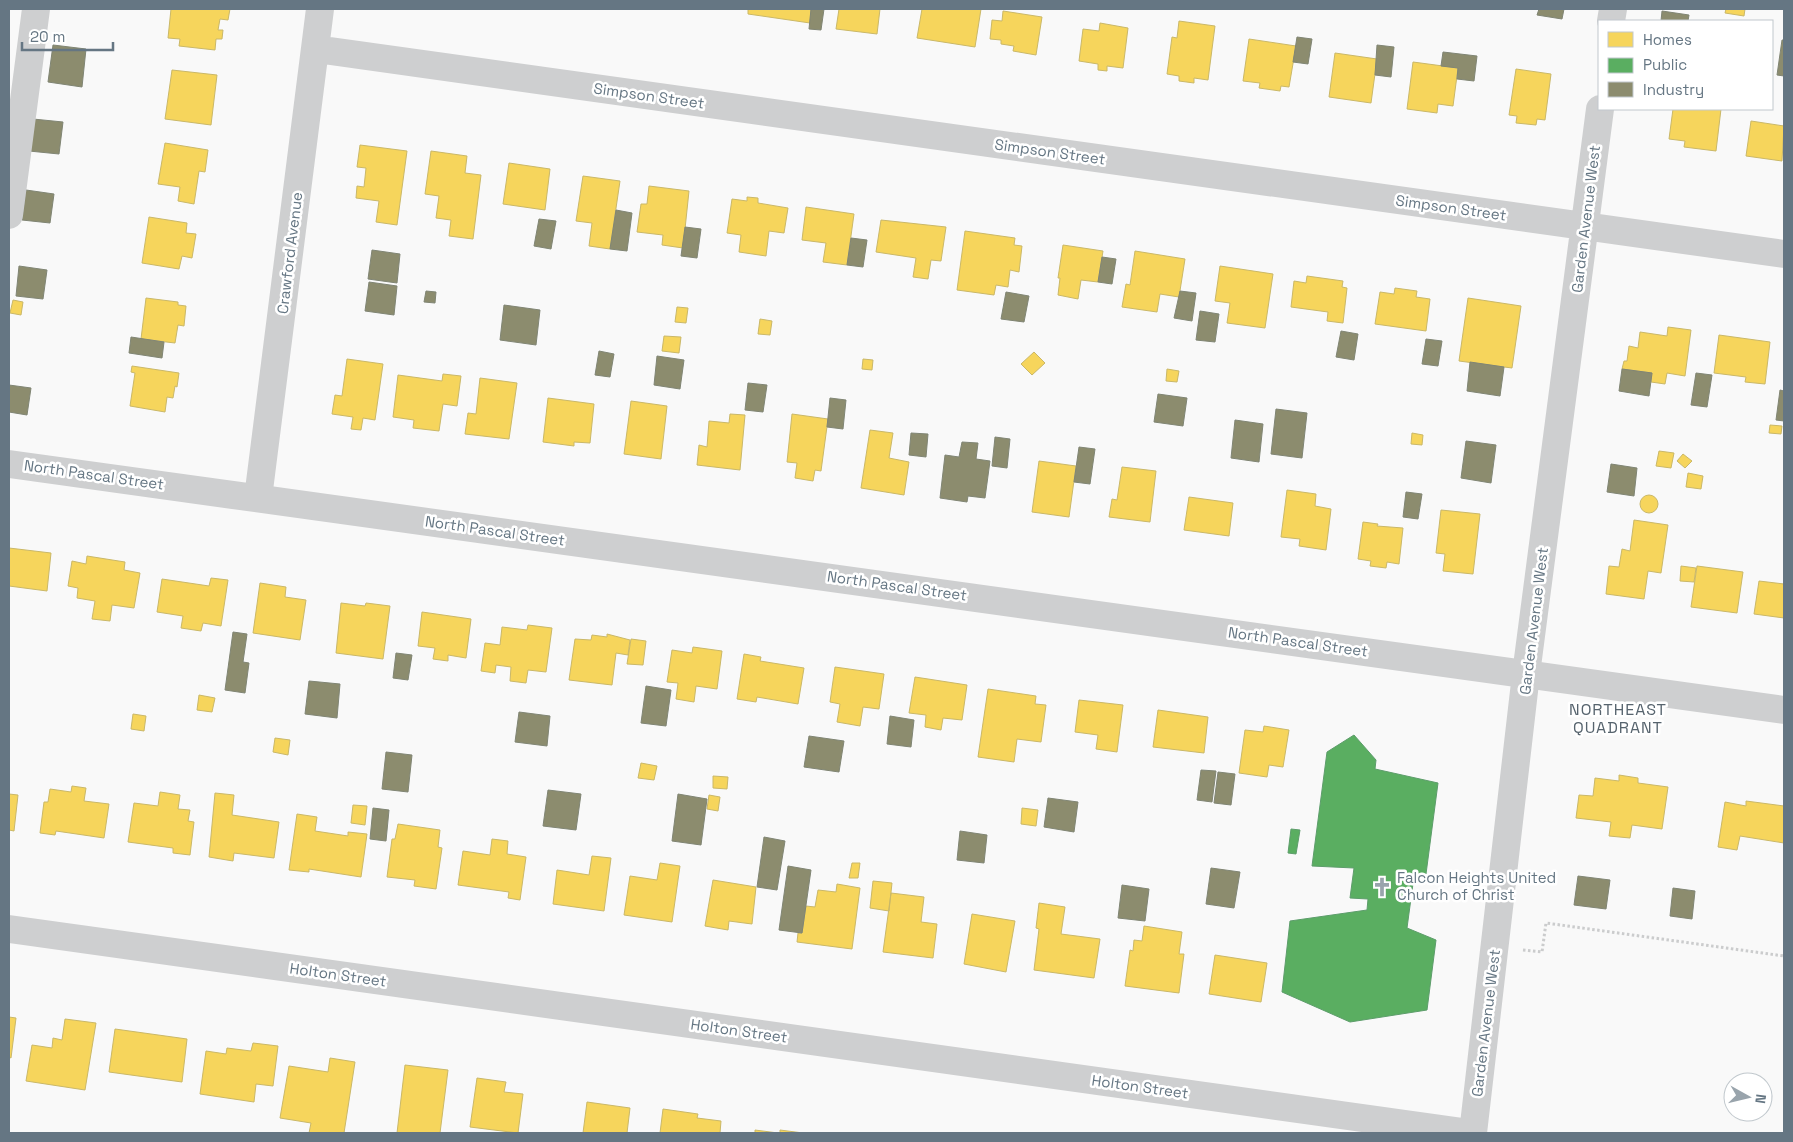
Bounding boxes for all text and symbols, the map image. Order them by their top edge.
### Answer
scale bar [22,20,114,52]
legend [1598,20,1773,110]
text: 20 m [30,27,65,46]
text: Homes [1643,30,1692,49]
text: Public [1643,55,1687,74]
street label: Simpson Street [593,78,706,113]
text: Industry [1643,80,1704,99]
street label: Simpson Street [994,134,1107,169]
street label: Garden Avenue West [1567,144,1604,294]
street label: Simpson Street [1395,190,1508,225]
street label: Crawford Avenue [273,191,306,315]
street label: North Pascal Street [23,455,165,494]
street label: North Pascal Street [424,511,566,550]
street label: Garden Avenue West [1515,546,1552,696]
street label: North Pascal Street [826,566,968,605]
street label: North Pascal Street [1227,622,1369,661]
district label: NORTHEAST QUADRANT [1569,699,1667,738]
place label: Falcon Heights United Church of Christ [1397,868,1556,904]
church icon: Falcon Heights United Church of Christ [1371,876,1393,898]
street label: Garden Avenue West [1467,948,1504,1098]
street label: Holton Street [288,958,388,991]
street label: Holton Street [689,1014,789,1047]
street label: Holton Street [1090,1070,1190,1103]
north arrow [1723,1072,1773,1122]
text: N [1751,1093,1770,1105]

